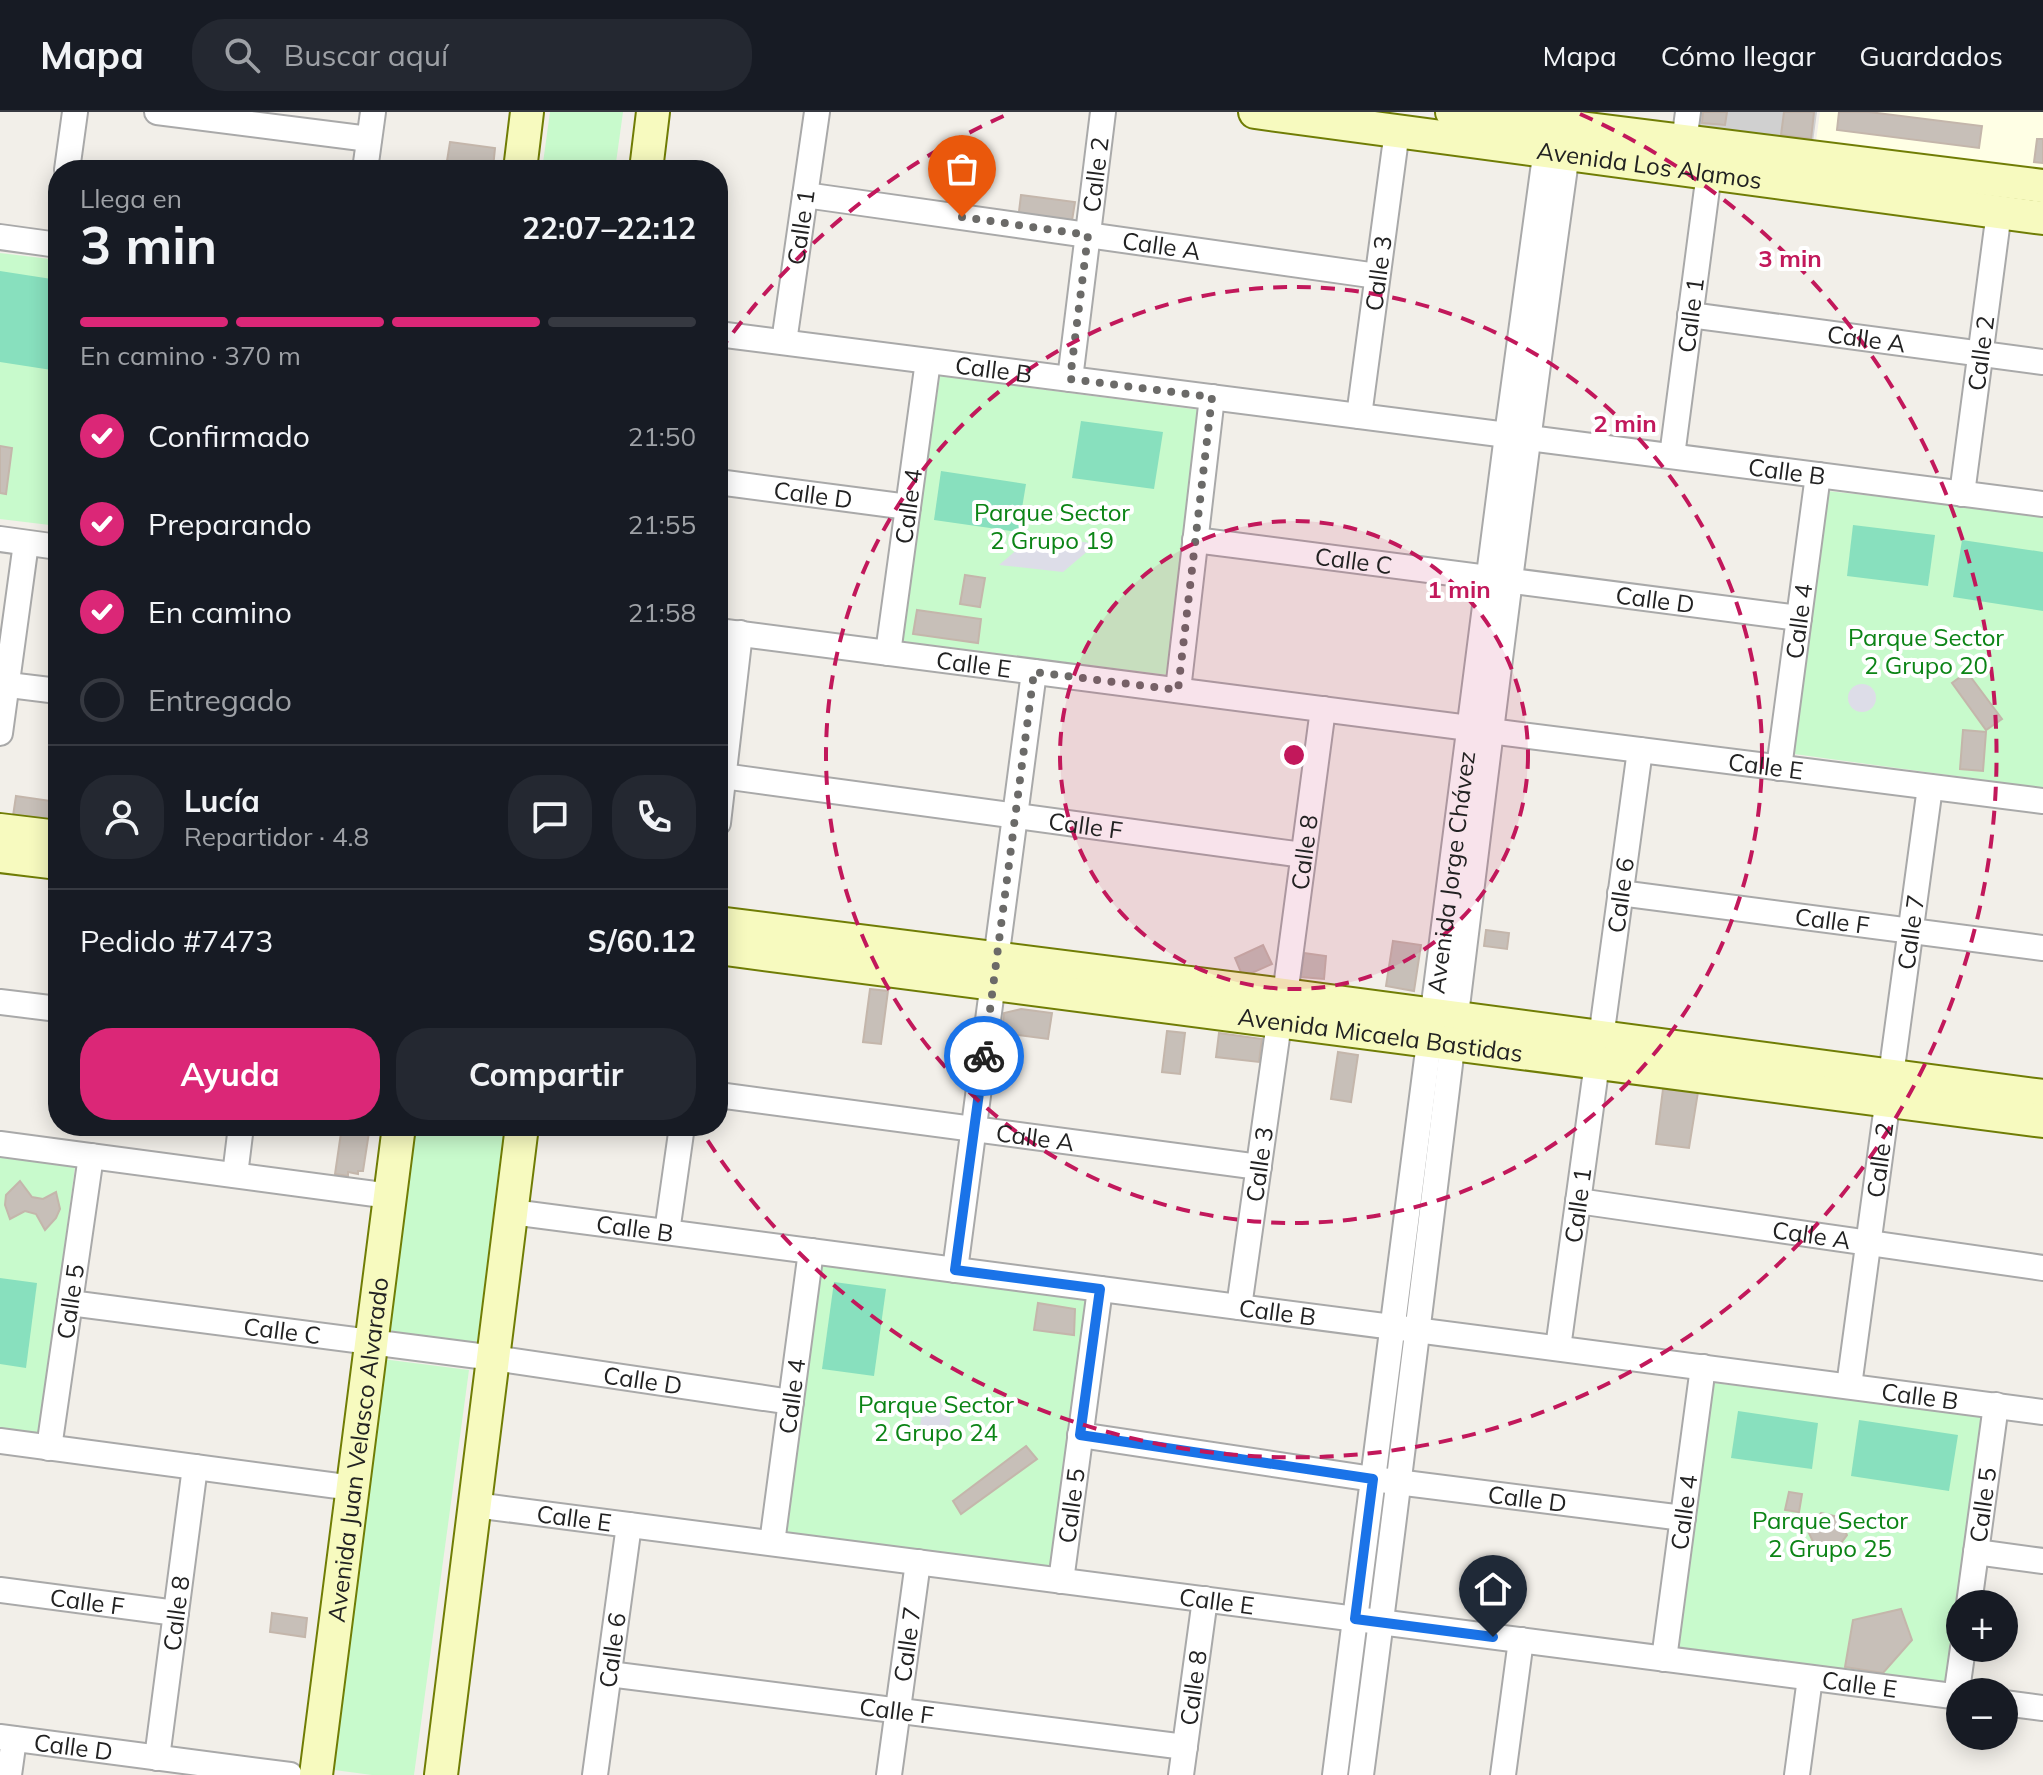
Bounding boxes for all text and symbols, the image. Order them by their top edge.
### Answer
search box [192,19,752,91]
text: Mapa [40,31,144,79]
icon: search [220,33,264,77]
text: Buscar aquí [284,36,448,74]
text: Mapa [1542,38,1617,73]
text: Cómo llegar [1661,38,1815,73]
text: Guardados [1859,38,2003,73]
pin [928,135,996,217]
street label: Calle 2 [1076,135,1115,214]
street label: Avenida Los Alamos [1535,135,1764,195]
icon: bag [940,147,984,191]
text: Llega en [80,182,182,215]
street label: Calle 1 [780,188,821,267]
text: 22:07–22:12 [522,209,696,247]
text: 3 min [80,212,217,277]
street label: Calle A [1120,225,1203,266]
street label: Calle 3 [1358,234,1398,313]
text: 3 min [1758,243,1822,273]
street label: Calle 1 [1671,276,1710,355]
street label: Calle 2 [1961,314,2000,393]
street label: Calle A [1825,318,1908,359]
text: En camino · 370 m [80,339,301,372]
street label: Calle B [953,349,1034,389]
text: 2 min [1593,408,1657,438]
icon: check [80,414,124,458]
text: Confirmado [148,417,310,455]
text: 21:50 [628,420,696,453]
street label: Calle B [1747,451,1827,491]
street label: Calle 4 [888,467,928,546]
street label: Calle D [772,474,854,515]
park label: Parque Sector 2 Grupo 19 [974,497,1130,555]
icon: check [80,502,124,546]
text: Preparando [148,505,312,543]
text: 21:55 [628,508,696,541]
street label: Calle C [1313,541,1394,580]
text: 1 min [1427,574,1491,604]
street label: Calle D [1614,579,1696,619]
street label: Calle 4 [1779,582,1818,661]
icon: check [80,590,124,634]
text: En camino [148,593,292,631]
text: 21:58 [628,596,696,629]
park label: Parque Sector 2 Grupo 20 [1848,622,2004,680]
street label: Calle E [935,644,1013,684]
text: Entregado [148,681,292,719]
centre of rings [1280,741,1308,769]
street label: Calle E [1727,746,1805,786]
street label: Avenida Jorge Chávez [1420,749,1481,996]
button: person [80,775,164,859]
button: chat [508,775,592,859]
button: phone [612,775,696,859]
text: Lucía [184,782,260,820]
street label: Calle F [1047,805,1125,845]
street label: Calle 8 [1284,813,1324,892]
text: Repartidor · 4.8 [184,820,369,853]
street label: Calle 6 [1600,856,1640,935]
street label: Calle 7 [1890,893,1930,972]
street label: Calle F [1793,901,1871,940]
text: Pedido #7473 [80,922,273,960]
text: S/60.12 [588,922,696,960]
street label: Avenida Micaela Bastidas [1236,1001,1525,1068]
courier [944,1016,1024,1096]
button: Ayuda [80,1028,380,1120]
button: Compartir [396,1028,696,1120]
icon: bike [962,1034,1006,1078]
street label: Calle A [994,1117,1077,1157]
street label: Calle 2 [1860,1121,1899,1200]
street label: Calle 3 [1239,1125,1279,1204]
street label: Calle 1 [1558,1166,1598,1245]
street label: Calle B [595,1208,675,1248]
street label: Calle A [1770,1214,1853,1255]
street label: Calle 5 [50,1262,90,1341]
street label: Avenida Juan Velasco Alvarado [321,1275,395,1624]
street label: Calle B [1237,1292,1318,1332]
street label: Calle C [242,1311,323,1350]
street label: Calle 4 [772,1357,811,1436]
street label: Calle D [601,1359,684,1401]
street label: Calle B [1880,1376,1960,1416]
park label: Parque Sector 2 Grupo 24 [858,1389,1014,1447]
street label: Calle 5 [1962,1465,2002,1544]
street label: Calle 5 [1051,1466,1091,1545]
street label: Calle 4 [1664,1473,1703,1552]
street label: Calle D [1486,1479,1569,1518]
street label: Calle E [535,1498,613,1538]
park label: Parque Sector 2 Grupo 25 [1752,1505,1908,1563]
pin [1459,1555,1527,1637]
icon: home [1471,1567,1515,1611]
street label: Calle 8 [156,1574,196,1653]
street label: Calle E [1178,1581,1256,1621]
street label: Calle F [48,1582,126,1621]
map controls [1946,1590,2018,1750]
button: + [1946,1590,2018,1662]
street label: Calle 7 [887,1605,927,1684]
street label: Calle 6 [592,1611,632,1690]
street label: Calle 8 [1173,1648,1213,1727]
street label: Calle E [1820,1664,1899,1704]
button: − [1946,1678,2018,1750]
street label: Calle F [858,1691,936,1730]
street label: Calle D [32,1727,115,1767]

